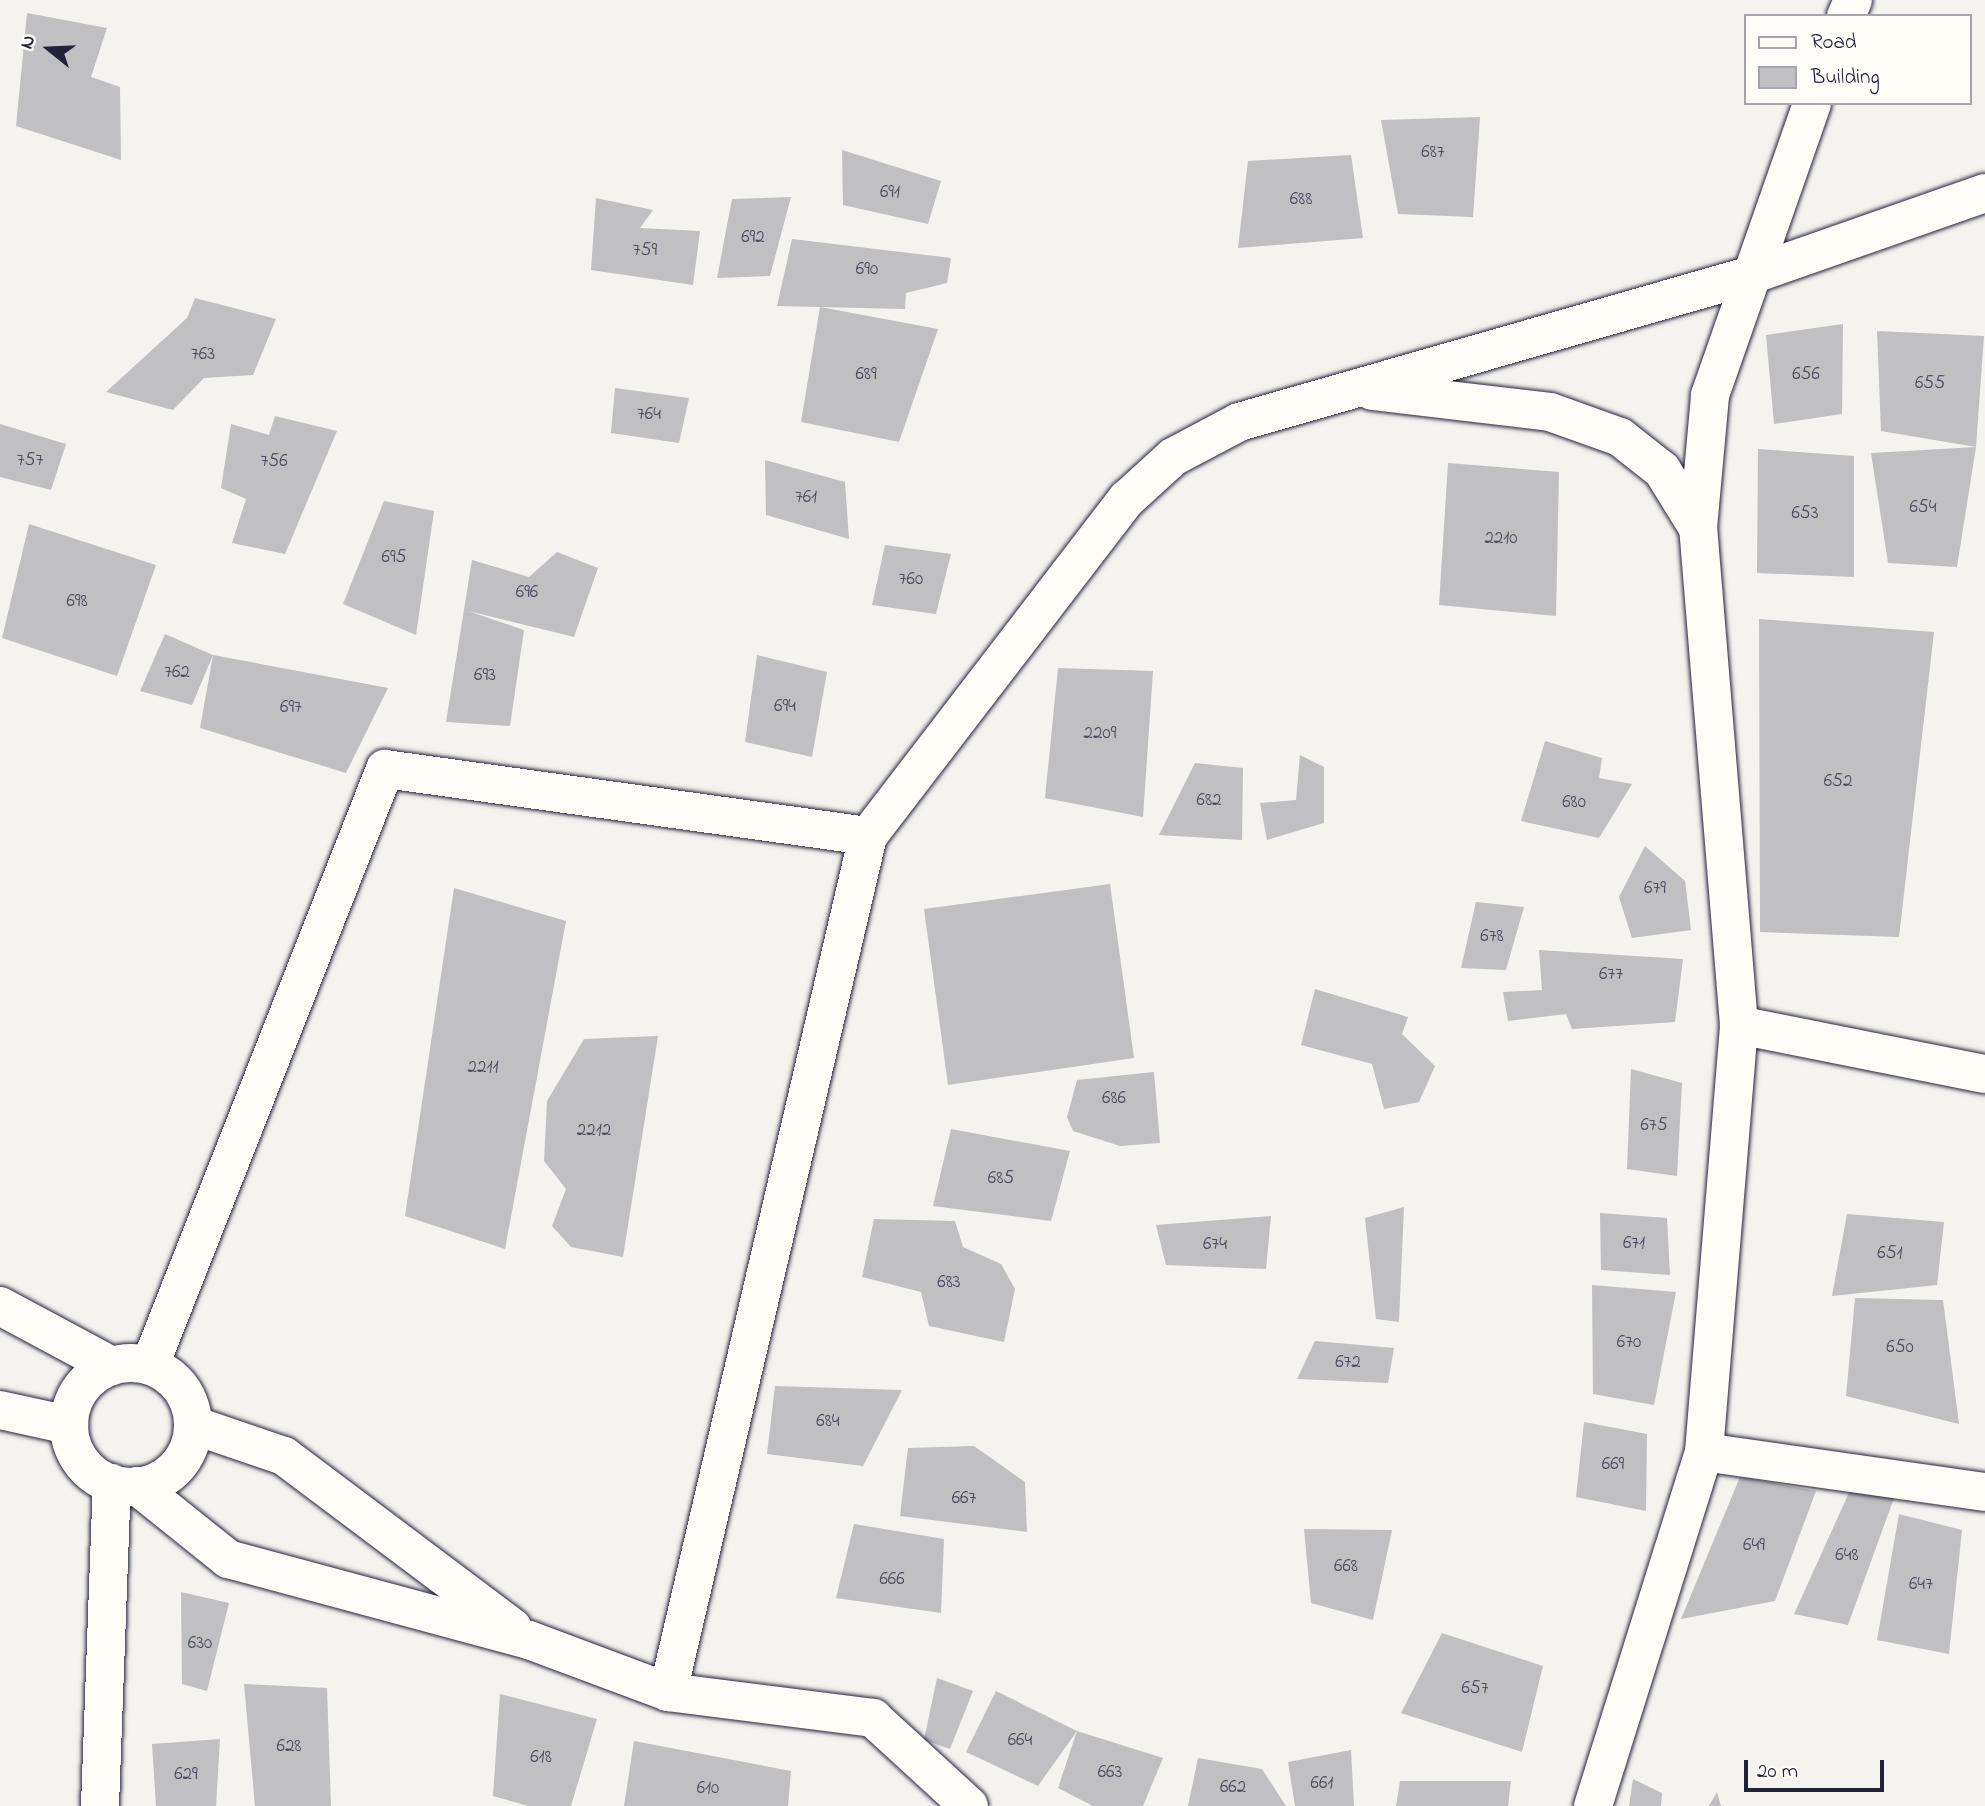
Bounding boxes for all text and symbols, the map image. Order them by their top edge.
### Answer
north arrow [14,14,84,84]
legend [1744,14,1971,105]
text: Road [1811,28,1857,58]
text: N [14,32,43,53]
text: Building [1811,63,1880,93]
house number: 687 [1421,142,1445,164]
house number: 691 [880,182,900,204]
house number: 688 [1290,189,1312,211]
house number: 692 [741,227,765,249]
house number: 759 [633,240,657,262]
house number: 690 [856,259,878,281]
house number: 763 [191,344,215,366]
house number: 689 [855,364,877,386]
house number: 656 [1792,364,1820,386]
house number: 655 [1915,373,1945,395]
house number: 764 [637,404,661,426]
house number: 757 [17,450,43,472]
house number: 756 [260,451,288,473]
house number: 761 [795,487,817,509]
house number: 654 [1909,497,1937,519]
house number: 653 [1791,503,1819,525]
house number: 2210 [1484,528,1518,550]
house number: 695 [382,547,406,569]
house number: 760 [899,569,923,591]
house number: 696 [516,582,538,604]
house number: 698 [66,591,88,613]
house number: 762 [164,662,190,684]
house number: 693 [474,665,496,687]
house number: 694 [774,696,796,718]
house number: 697 [280,697,302,719]
house number: 2209 [1084,723,1116,745]
house number: 652 [1824,771,1852,793]
house number: 682 [1197,790,1221,812]
house number: 680 [1562,792,1586,814]
house number: 679 [1644,878,1666,900]
house number: 678 [1480,926,1504,948]
house number: 677 [1599,964,1623,986]
house number: 2211 [468,1057,498,1079]
house number: 686 [1102,1088,1126,1110]
house number: 675 [1640,1115,1668,1137]
house number: 2212 [577,1120,611,1142]
house number: 685 [988,1168,1014,1190]
house number: 671 [1623,1233,1645,1255]
house number: 674 [1203,1234,1227,1256]
house number: 651 [1877,1243,1903,1265]
house number: 683 [937,1272,961,1294]
house number: 670 [1617,1332,1641,1354]
house number: 650 [1886,1337,1914,1359]
house number: 672 [1335,1352,1361,1374]
house number: 684 [816,1411,840,1433]
house number: 669 [1602,1454,1624,1476]
house number: 667 [952,1488,976,1510]
house number: 649 [1743,1535,1765,1557]
house number: 648 [1835,1545,1859,1567]
house number: 668 [1334,1556,1358,1578]
house number: 666 [879,1569,905,1591]
house number: 647 [1909,1574,1933,1596]
house number: 630 [188,1633,212,1655]
house number: 657 [1461,1678,1489,1700]
house number: 664 [1008,1730,1032,1752]
house number: 628 [277,1736,301,1758]
scale bar [1747,1746,1887,1790]
house number: 618 [530,1747,552,1769]
text: 20 m [1757,1757,1798,1787]
house number: 663 [1098,1762,1122,1784]
house number: 629 [174,1764,198,1786]
house number: 661 [1311,1773,1333,1795]
house number: 662 [1220,1777,1246,1799]
house number: 610 [697,1778,719,1800]

